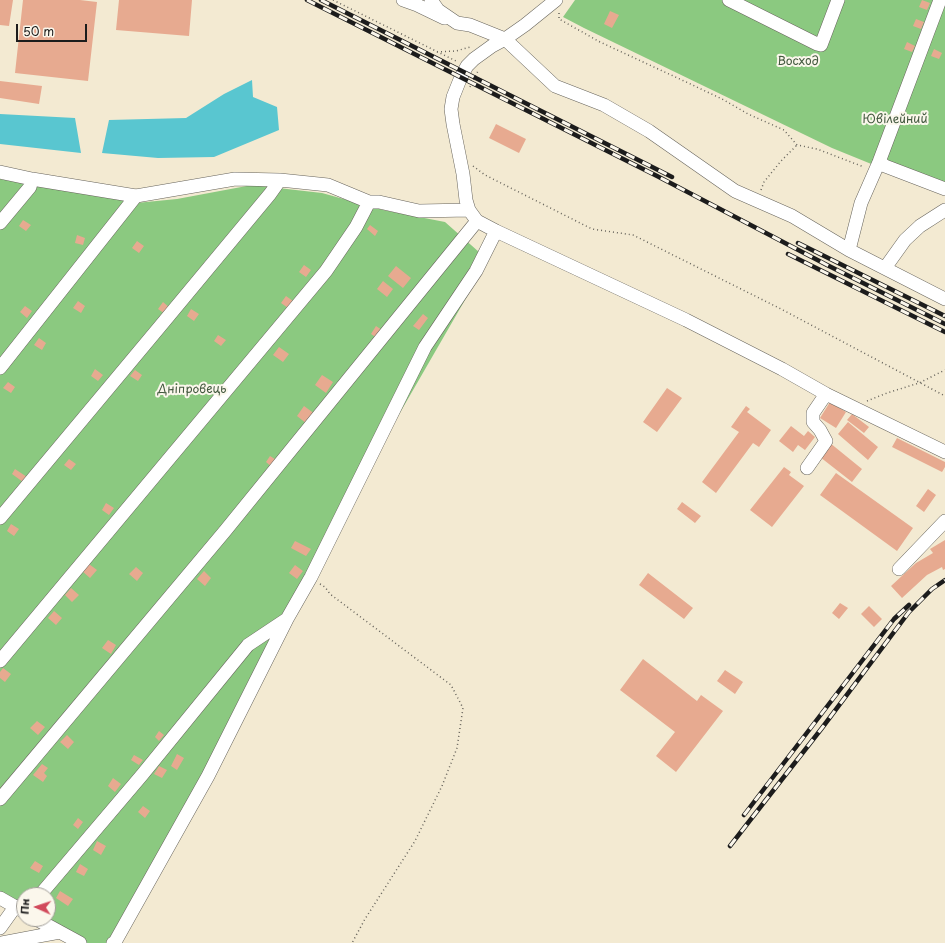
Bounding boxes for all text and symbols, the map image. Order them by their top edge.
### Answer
scale bar [18,16,89,42]
text: 50 m [23,22,54,40]
park label: Восход [777,55,819,69]
park label: Ювілейний [863,113,927,127]
park label: Дніпровець [158,383,226,397]
north arrow [16,887,56,927]
text: Пн [16,898,33,915]

